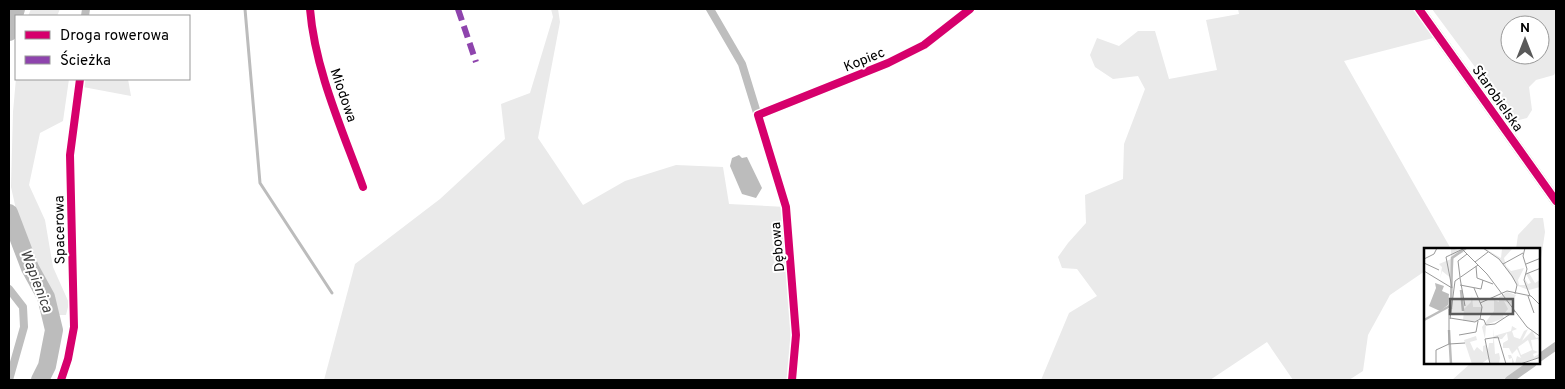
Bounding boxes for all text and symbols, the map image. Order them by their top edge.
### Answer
legend [15,15,190,80]
north arrow [1500,15,1550,65]
text: N [1520,20,1530,37]
text: Droga rowerowa [60,27,169,46]
street label: Kopiec [841,44,888,76]
text: Ścieżka [60,50,111,71]
street label: Starobielska [1468,62,1526,135]
street label: Miodowa [325,66,360,125]
street label: Spacerowa [51,195,70,265]
street label: Dębowa [768,221,789,272]
water label: Wapienica [15,247,56,316]
inset map [1424,248,1540,364]

